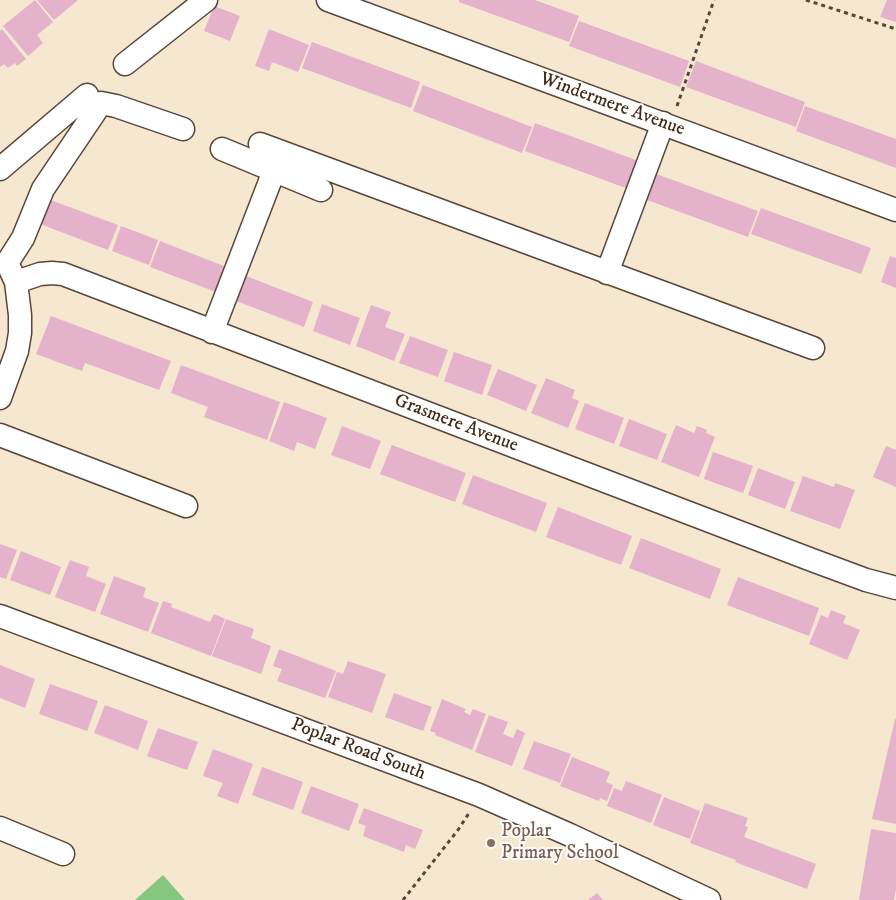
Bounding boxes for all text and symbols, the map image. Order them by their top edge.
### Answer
street label: Windermere Avenue [536,68,688,142]
street label: Grasmere Avenue [391,390,521,458]
street label: Poplar Road South [288,714,428,786]
place label: Poplar Primary School [501,821,619,865]
marker: Poplar Primary School [485,837,497,849]

